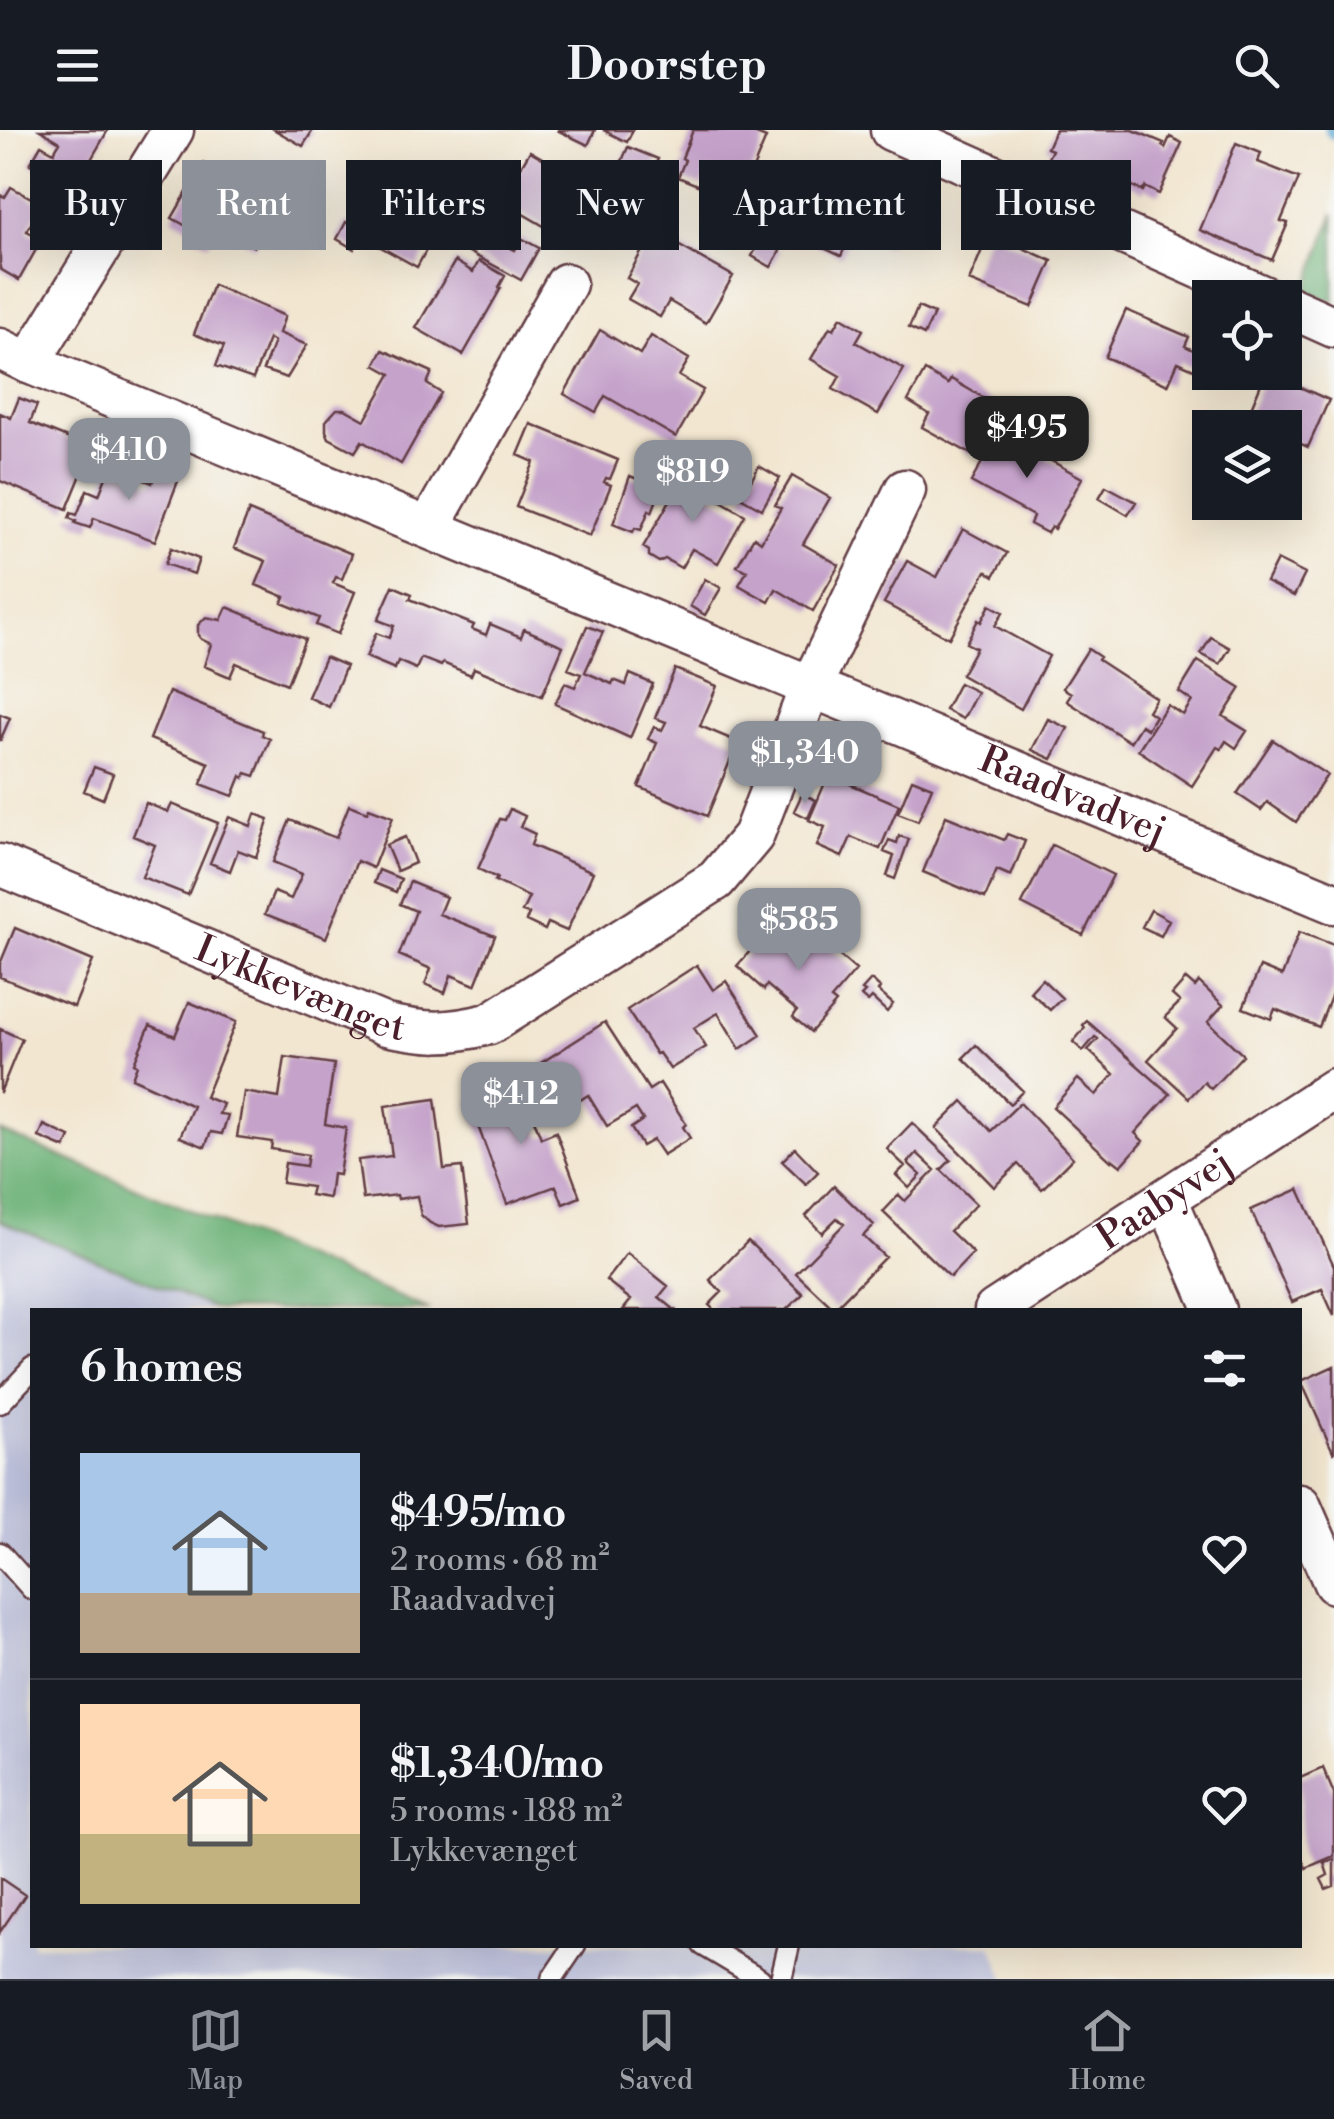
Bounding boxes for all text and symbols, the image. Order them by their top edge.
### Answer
text: Doorstep [567,37,767,94]
icon: menu [50,38,105,93]
icon: search [1229,38,1284,93]
chip: Buy [30,160,162,250]
chip: Rent [182,160,326,250]
chip: Filters [346,160,521,250]
chip: New [541,160,679,250]
chip: Apartment [699,160,941,250]
chip: House [961,160,1131,250]
map controls [1192,280,1302,520]
button: locate [1192,280,1302,390]
pin: $495 [968,396,1086,481]
text: $495 [987,408,1067,448]
button: layers [1192,410,1302,520]
pin: $410 [70,418,188,503]
text: $410 [90,430,168,470]
pin: $819 [634,440,752,525]
text: $819 [656,452,730,492]
pin: $1,340 [724,721,886,806]
text: $1,340 [750,733,860,773]
street label: Raadvadvej [972,736,1173,855]
pin: $585 [740,888,858,973]
text: $585 [759,900,839,940]
street label: Lykkevænget [188,925,409,1052]
pin: $412 [462,1062,580,1147]
text: $412 [483,1074,559,1114]
street label: Paabyvej [1088,1138,1241,1261]
icon: filters [1197,1341,1252,1396]
text: 6 homes [80,1342,243,1395]
text: $495/mo [390,1487,567,1540]
icon: home [160,1493,280,1613]
icon: heart [1197,1526,1252,1581]
text: 2 rooms · 68 m² [390,1540,610,1580]
text: Raadvadvej [390,1580,557,1620]
text: $1,340/mo [390,1738,604,1791]
icon: home [160,1744,280,1864]
icon: heart [1197,1777,1252,1832]
text: 5 rooms · 188 m² [390,1791,622,1831]
text: Lykkevænget [390,1831,578,1871]
tab: Map [188,2003,243,2098]
tab: Saved [619,2003,693,2098]
tab: Home [1069,2003,1146,2098]

